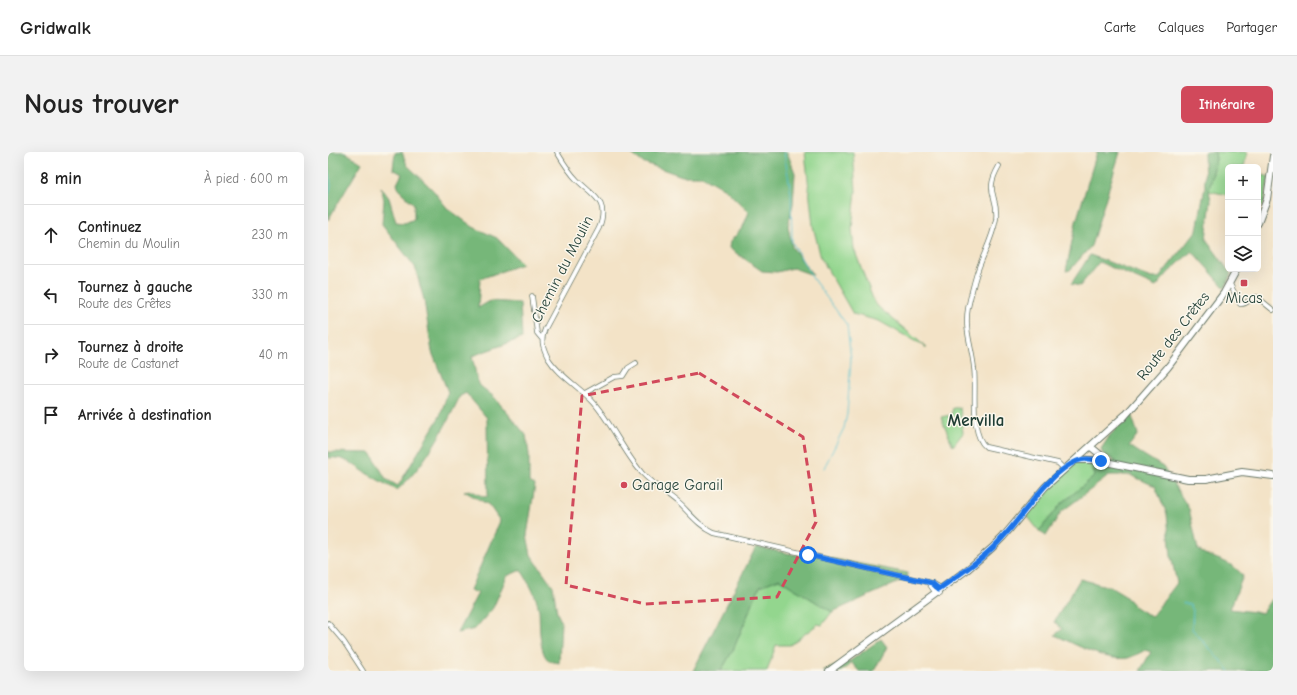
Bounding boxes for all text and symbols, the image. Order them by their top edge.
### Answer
text: Gridwalk [20,17,91,39]
text: Carte [1104,19,1136,36]
text: Calques [1158,19,1204,36]
text: Partager [1226,19,1277,36]
button: Itinéraire [1181,86,1273,123]
text: Nous trouver [24,88,179,120]
map controls [1225,164,1261,272]
button: + [1225,164,1261,200]
text: 8 min [40,169,82,188]
text: À pied · 600 m [204,171,288,186]
button: − [1225,200,1261,236]
street label: Chemin du Moulin [527,212,597,326]
text: Continuez [78,218,141,236]
icon: ahead [40,224,62,246]
text: 230 m [252,227,288,242]
text: Chemin du Moulin [78,236,180,251]
button: layers [1225,236,1261,272]
text: Tournez à gauche [78,278,192,296]
marker: Micas [1239,278,1249,288]
icon: left [40,284,62,306]
text: 330 m [252,287,288,302]
street label: Route des Crêtes [1133,288,1213,384]
place label: Micas [1225,289,1263,307]
text: Route des Crêtes [78,296,171,311]
text: Tournez à droite [78,338,183,356]
icon: right [40,344,62,366]
text: 40 m [259,347,288,362]
text: Route de Castanet [78,356,179,371]
icon: arrive [40,404,62,426]
text: Arrivée à destination [78,406,212,424]
district label: Mervilla [948,411,1004,430]
route end [1092,452,1110,470]
place label: Garage Garail [632,476,723,494]
marker: Garage Garail [619,480,629,490]
route start [799,546,817,564]

